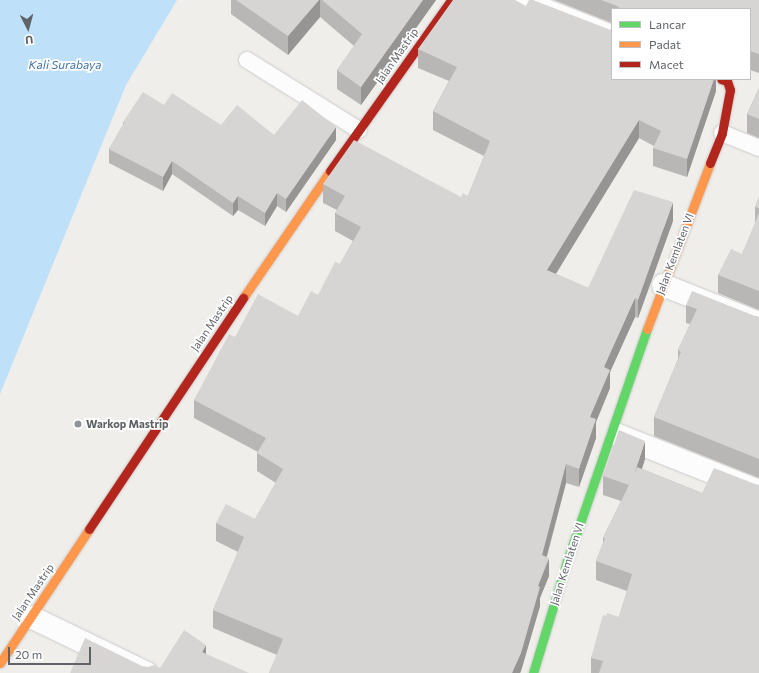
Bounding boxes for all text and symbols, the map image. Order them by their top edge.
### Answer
north arrow [8,8,48,48]
legend [611,8,751,80]
text: Lancar [649,17,686,31]
street label: Jalan Mastrip [373,25,421,87]
text: U [25,34,34,47]
text: Padat [649,37,681,51]
text: Macet [649,57,684,71]
water label: Kali Surabaya [29,58,101,72]
street label: Jalan Kemlaten VI [653,211,697,297]
street label: Jalan Mastrip [188,292,236,354]
place label: Warkop Mastrip [86,417,169,431]
marker: Warkop Mastrip [73,419,83,429]
street label: Jalan Kemlaten VI [547,521,587,607]
street label: Jalan Mastrip [9,561,57,623]
scale bar [10,639,93,665]
text: 20 m [15,647,42,661]

